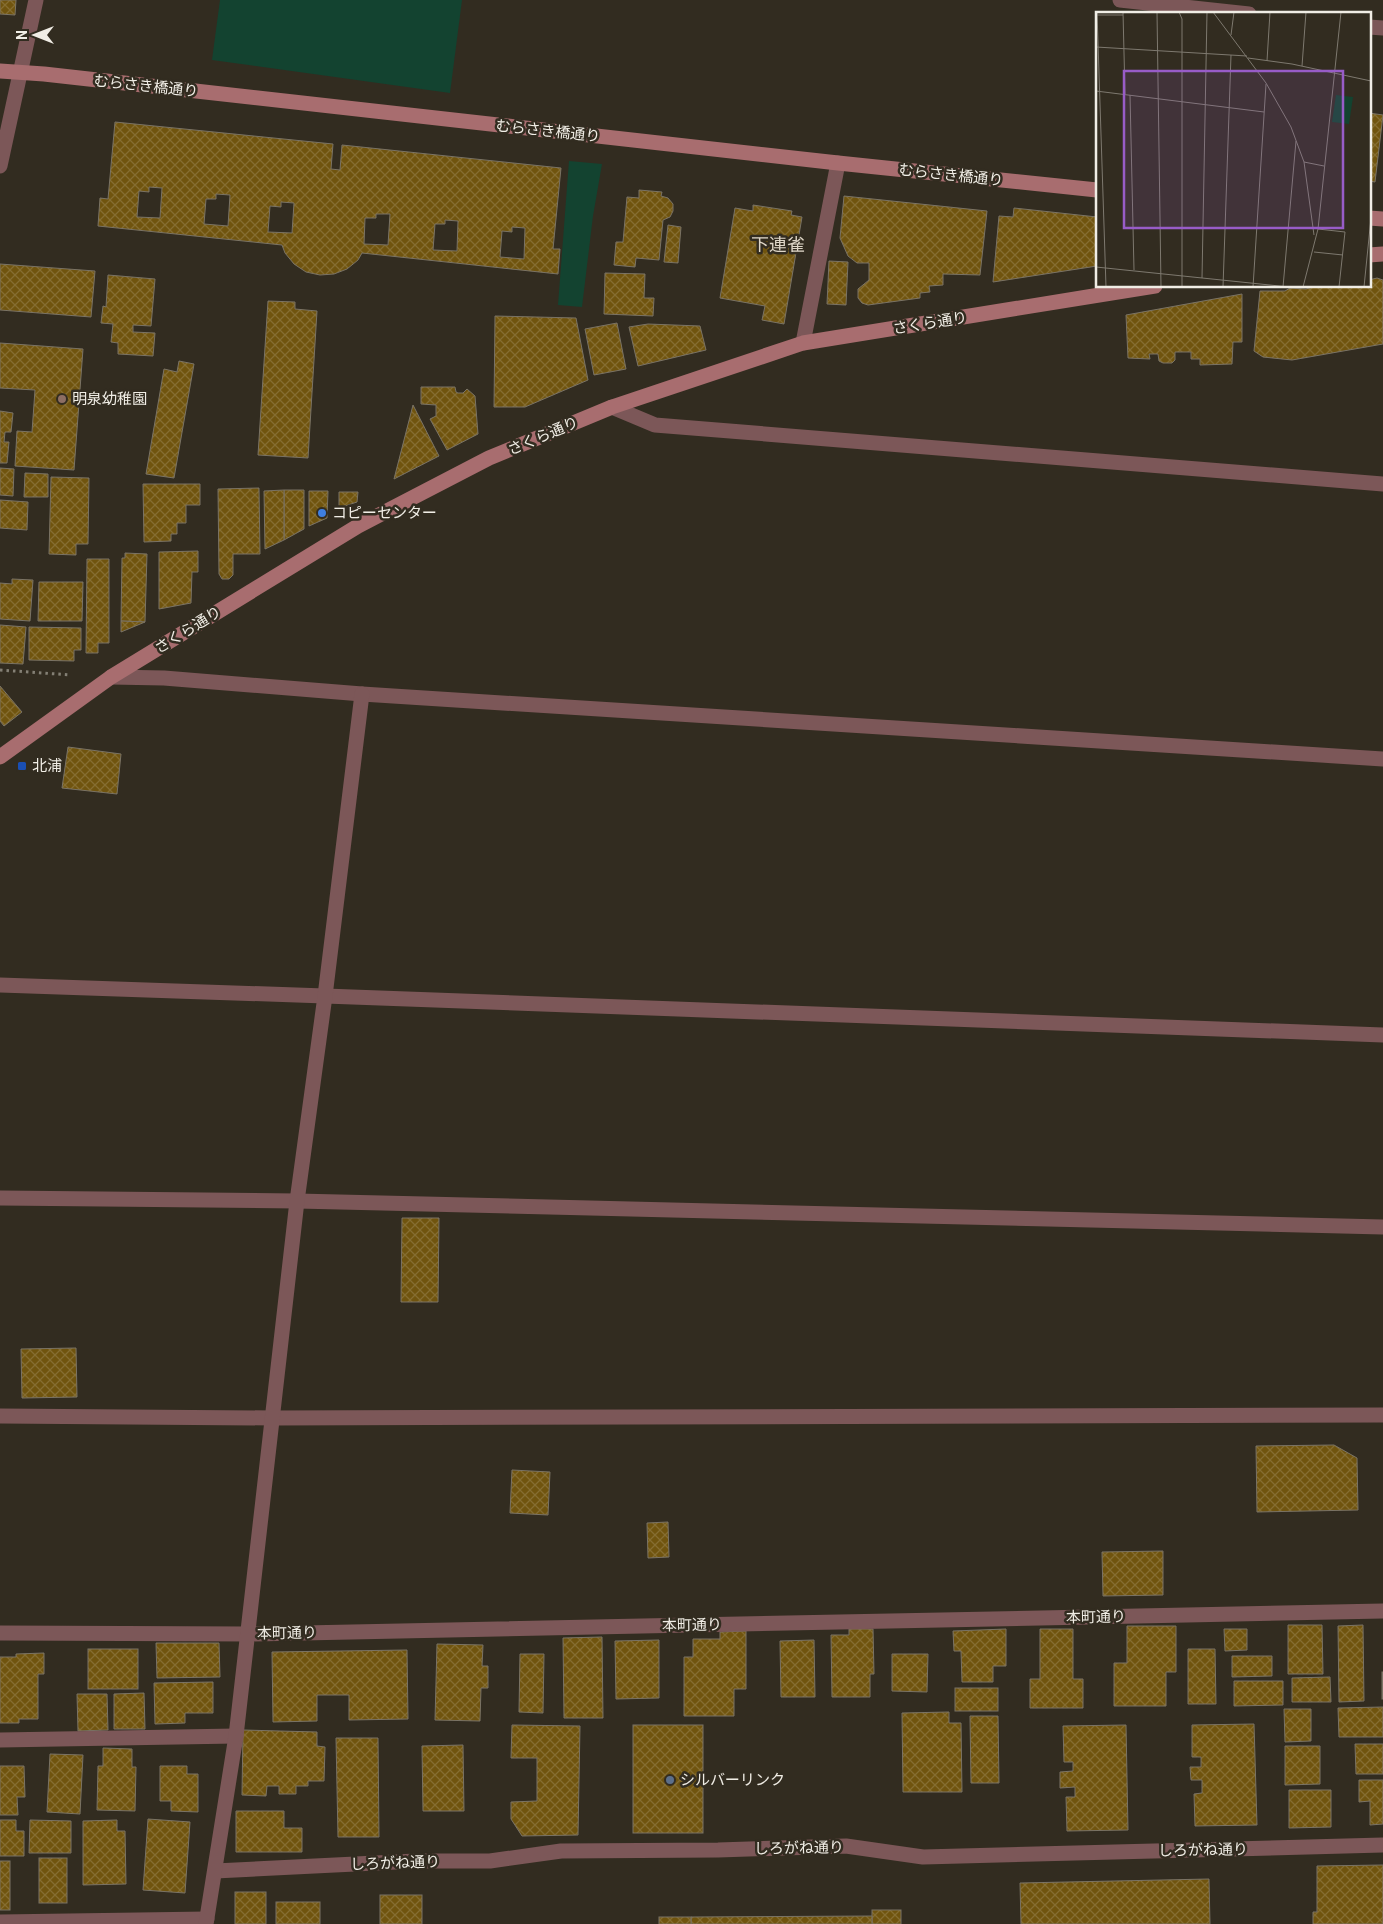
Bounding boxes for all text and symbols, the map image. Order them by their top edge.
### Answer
north arrow [10,10,60,60]
inset map [1096,12,1370,288]
text: N [14,30,30,40]
street label: むらさき橋通り [93,72,199,100]
street label: むらさき橋通り [495,117,601,145]
street label: むらさき橋通り [898,161,1004,189]
district label: 下連雀 [751,234,805,255]
street label: さくら通り [892,308,968,338]
place label: 明泉幼稚園 [72,390,147,408]
marker: 明泉幼稚園 [56,393,68,405]
street label: さくら通り [505,413,581,459]
place label: コピーセンター [332,504,437,522]
marker: コピーセンター [316,507,328,519]
street label: さくら通り [151,602,225,658]
place label: 北浦 [32,757,62,775]
marker: 北浦 [16,760,28,772]
street label: 本町通り [1066,1607,1126,1627]
street label: 本町通り [662,1615,722,1635]
street label: 本町通り [257,1623,317,1643]
place label: シルバーリンク [680,1771,785,1789]
marker: シルバーリンク [664,1774,676,1786]
street label: しろがね通り [754,1838,844,1858]
street label: しろがね通り [1158,1840,1248,1860]
street label: しろがね通り [350,1852,440,1874]

